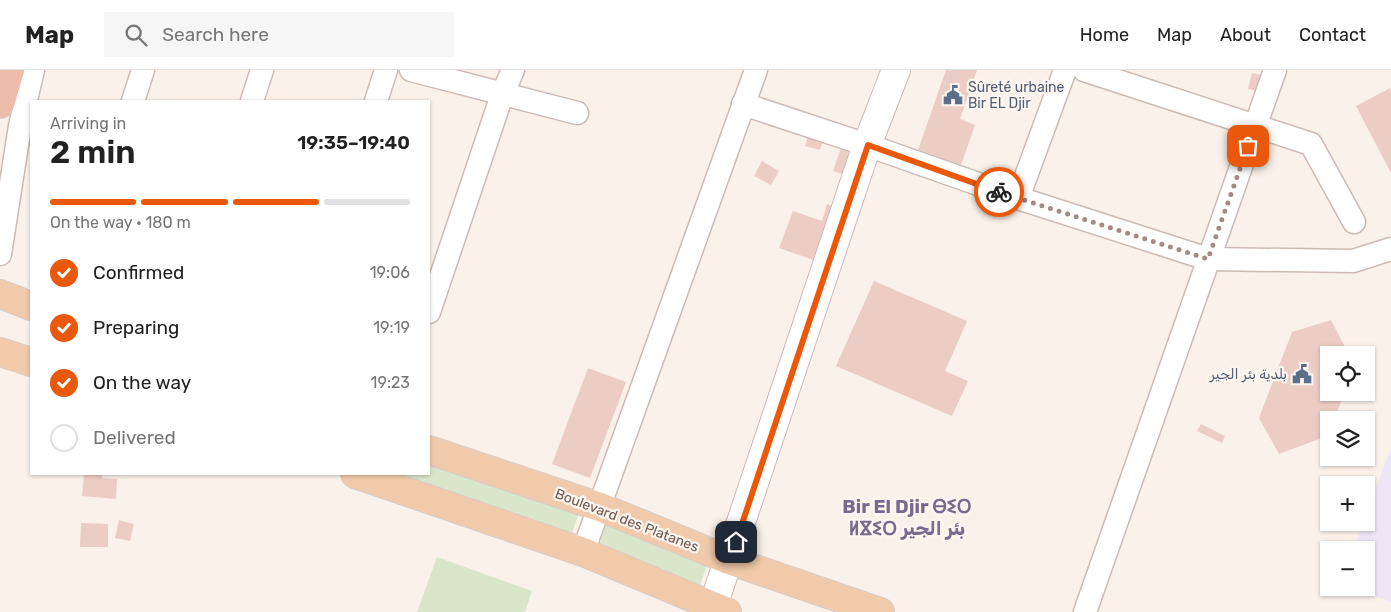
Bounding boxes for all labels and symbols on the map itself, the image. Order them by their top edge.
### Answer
place label: Sûreté urbaine Bir EL Djir [968,79,1065,112]
public building icon: Sûreté urbaine Bir EL Djir [942,84,964,106]
pin [1227,125,1269,167]
courier [974,167,1024,217]
public building icon: بلدية بئر الجير [1291,363,1313,385]
place label: بلدية بئر الجير [1209,366,1287,383]
street label: Boulevard des Platanes [553,485,701,556]
district label: Bir El Djir ⴱⵉⵔ ⵍⴵⵉⵔ بئر الجير [842,495,972,540]
pin [715,521,757,563]

